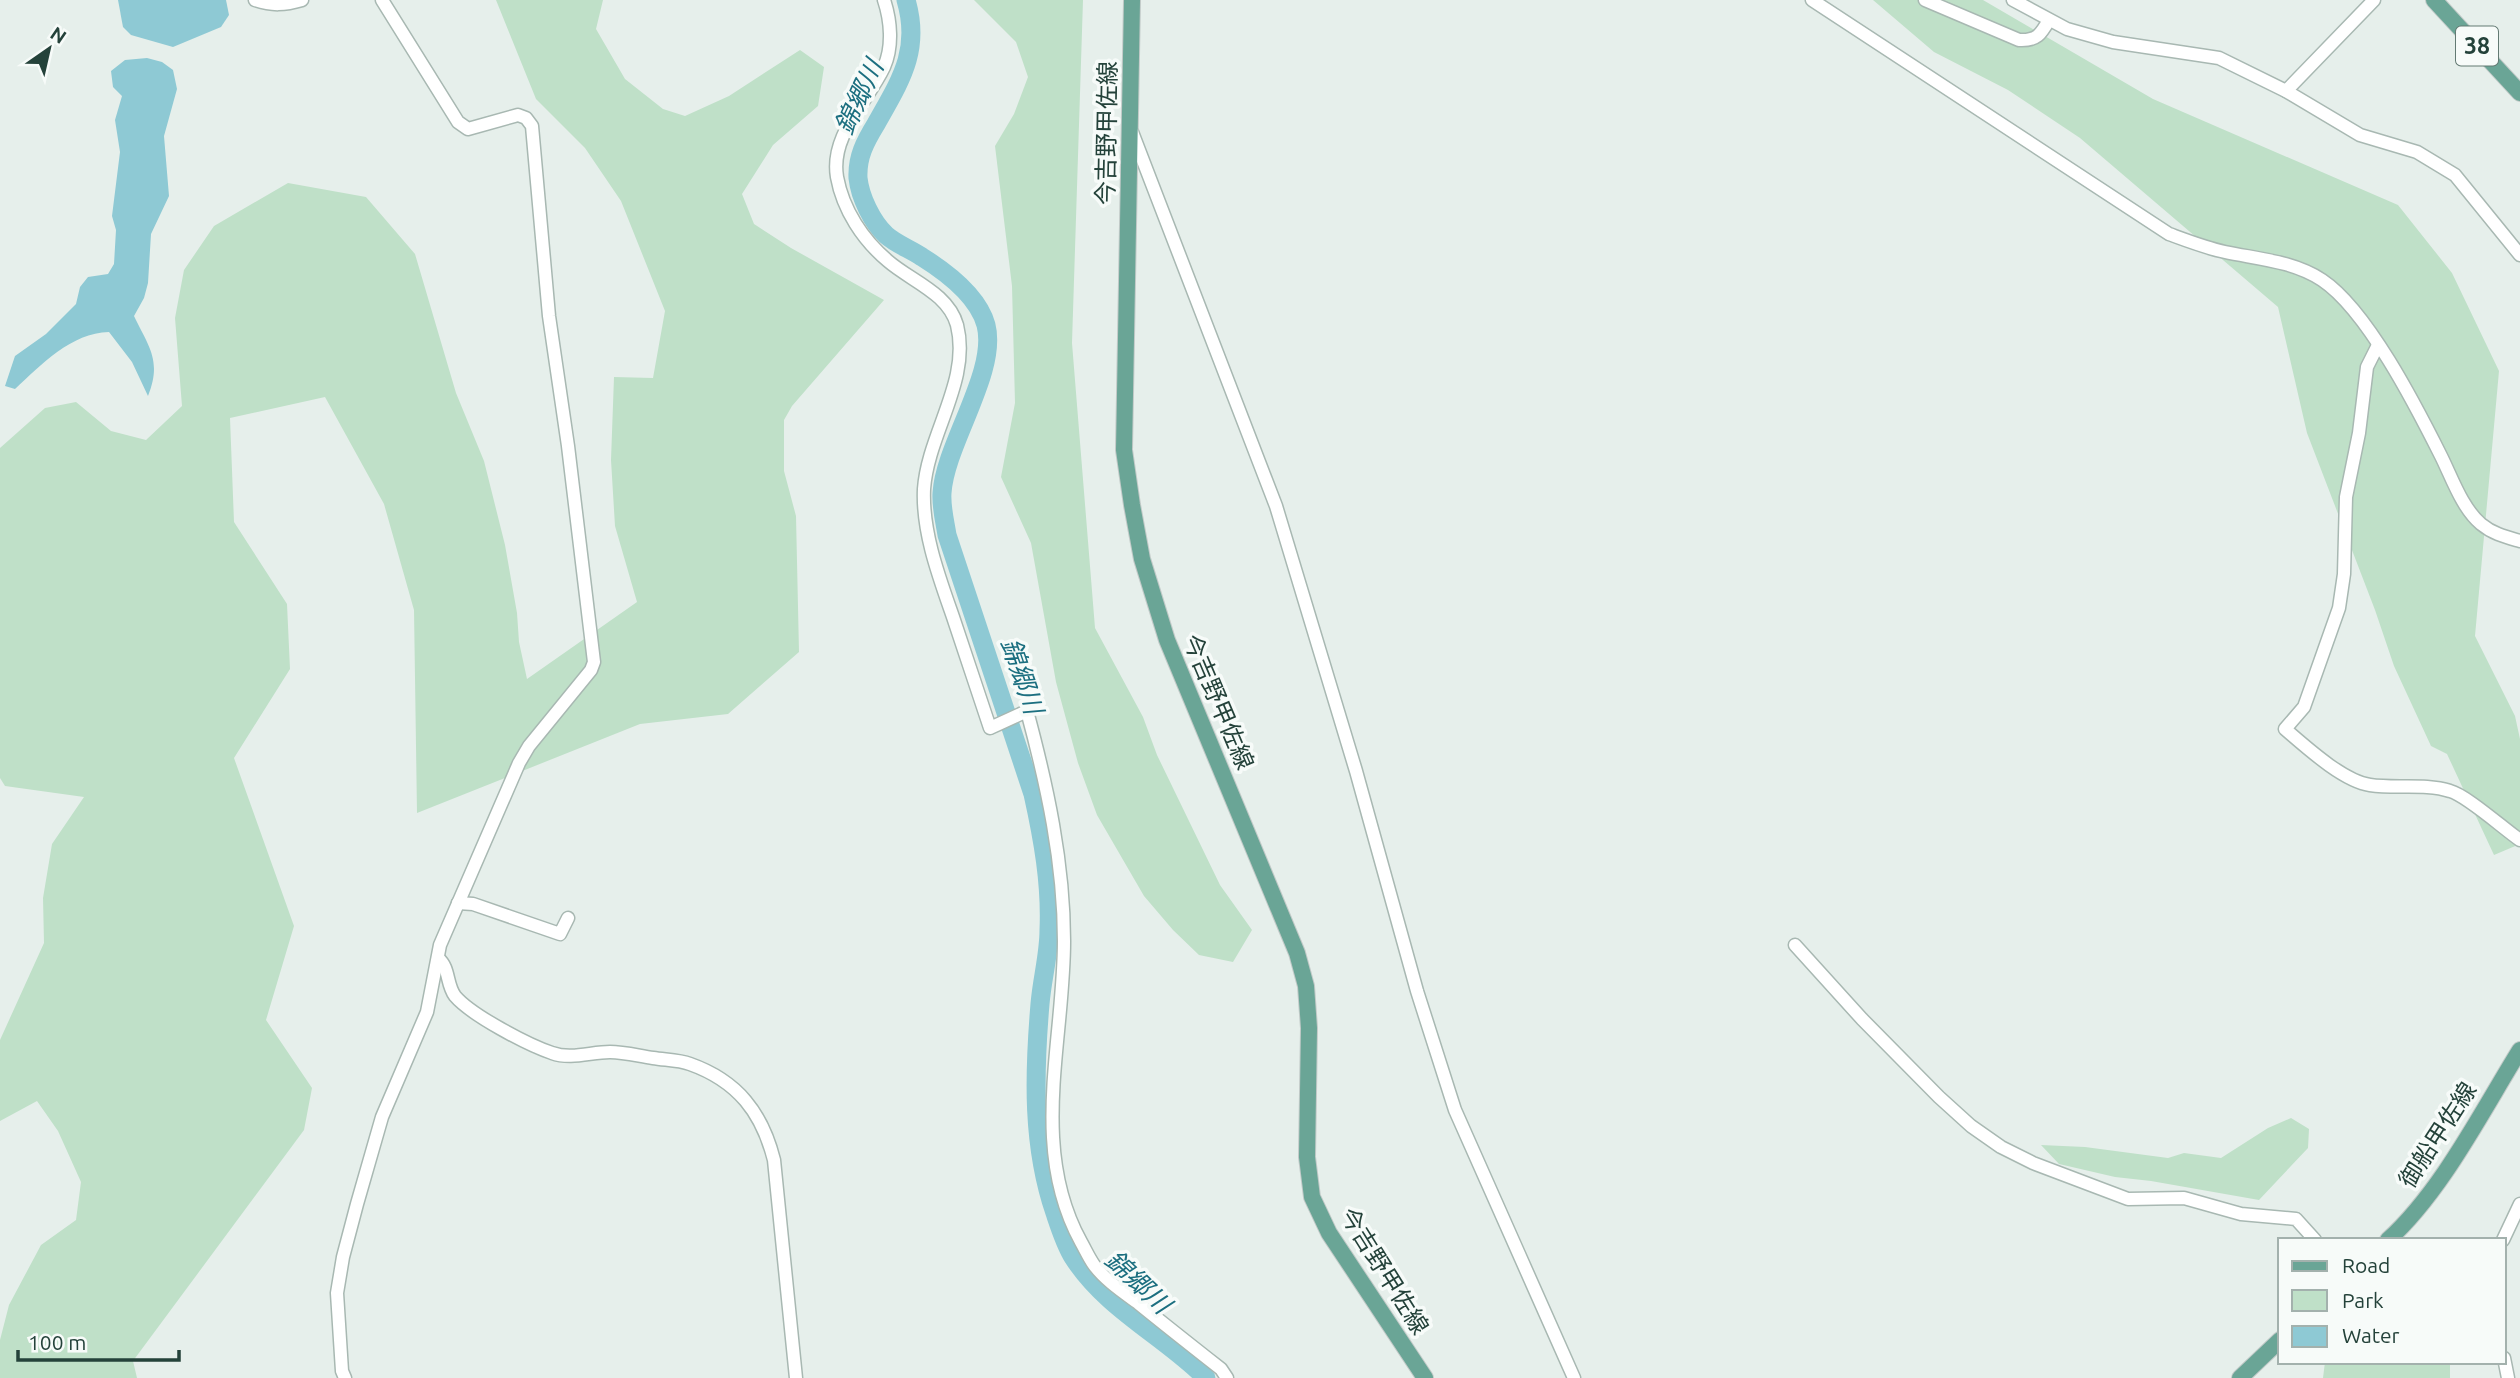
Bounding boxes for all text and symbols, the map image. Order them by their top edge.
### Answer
north arrow [14,14,84,84]
text: N [46,22,71,48]
road number: 38 [2456,26,2498,66]
water label: 錦郷川 [829,53,889,138]
street label: 今吉野甲佐線 [1092,61,1121,205]
street label: 今吉野甲佐線 [1178,630,1259,773]
water label: 錦郷川 [996,634,1050,720]
street label: 御船甲佐線 [2394,1077,2482,1192]
street label: 今吉野甲佐線 [1335,1203,1434,1339]
legend [2278,1238,2506,1364]
water label: 錦郷川 [1100,1244,1179,1321]
text: Road [2342,1253,2390,1277]
text: Park [2342,1288,2384,1312]
scale bar [18,1318,178,1362]
text: Water [2342,1323,2400,1347]
text: 100 m [28,1330,86,1354]

